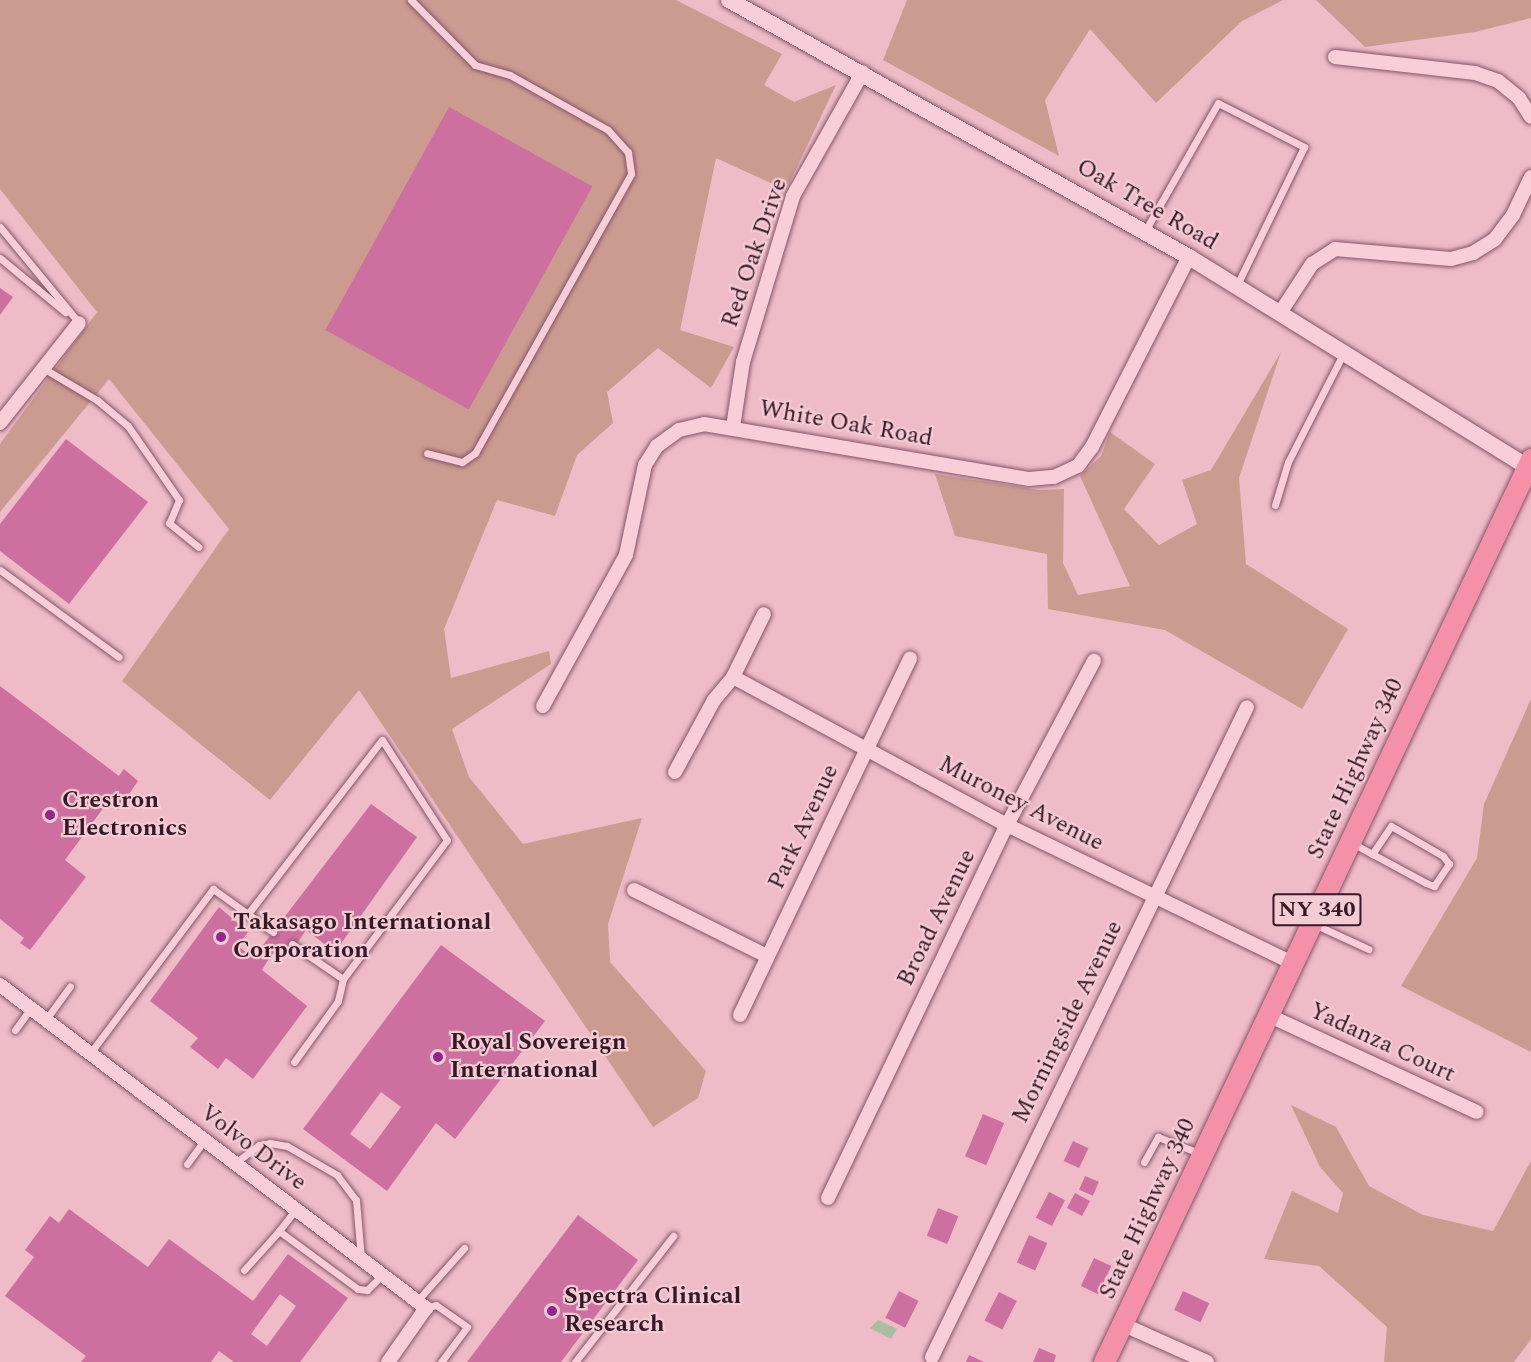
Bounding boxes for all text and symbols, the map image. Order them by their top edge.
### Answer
street label: Oak Tree Road [1071,153,1223,257]
street label: Red Oak Drive [716,175,794,331]
street label: White Oak Road [757,395,935,453]
street label: State Highway 340 [1302,674,1410,864]
street label: Muroney Avenue [934,750,1108,858]
street label: Park Avenue [762,760,846,894]
place label: Crestron Electronics [62,787,188,843]
marker: Crestron Electronics [43,808,57,822]
street label: Broad Avenue [891,845,983,991]
road number: NY 340 [1272,891,1362,929]
place label: Takasago International Corporation [233,909,491,965]
street label: Morningside Avenue [1006,916,1130,1128]
marker: Takasago International Corporation [214,930,228,944]
street label: Yadanza Court [1305,997,1459,1089]
place label: Royal Sovereign International [450,1029,626,1085]
marker: Royal Sovereign International [431,1050,445,1064]
street label: Volvo Drive [194,1099,312,1197]
street label: State Highway 340 [1094,1114,1202,1304]
place label: Spectra Clinical Research [564,1283,741,1339]
marker: Spectra Clinical Research [545,1304,559,1318]

